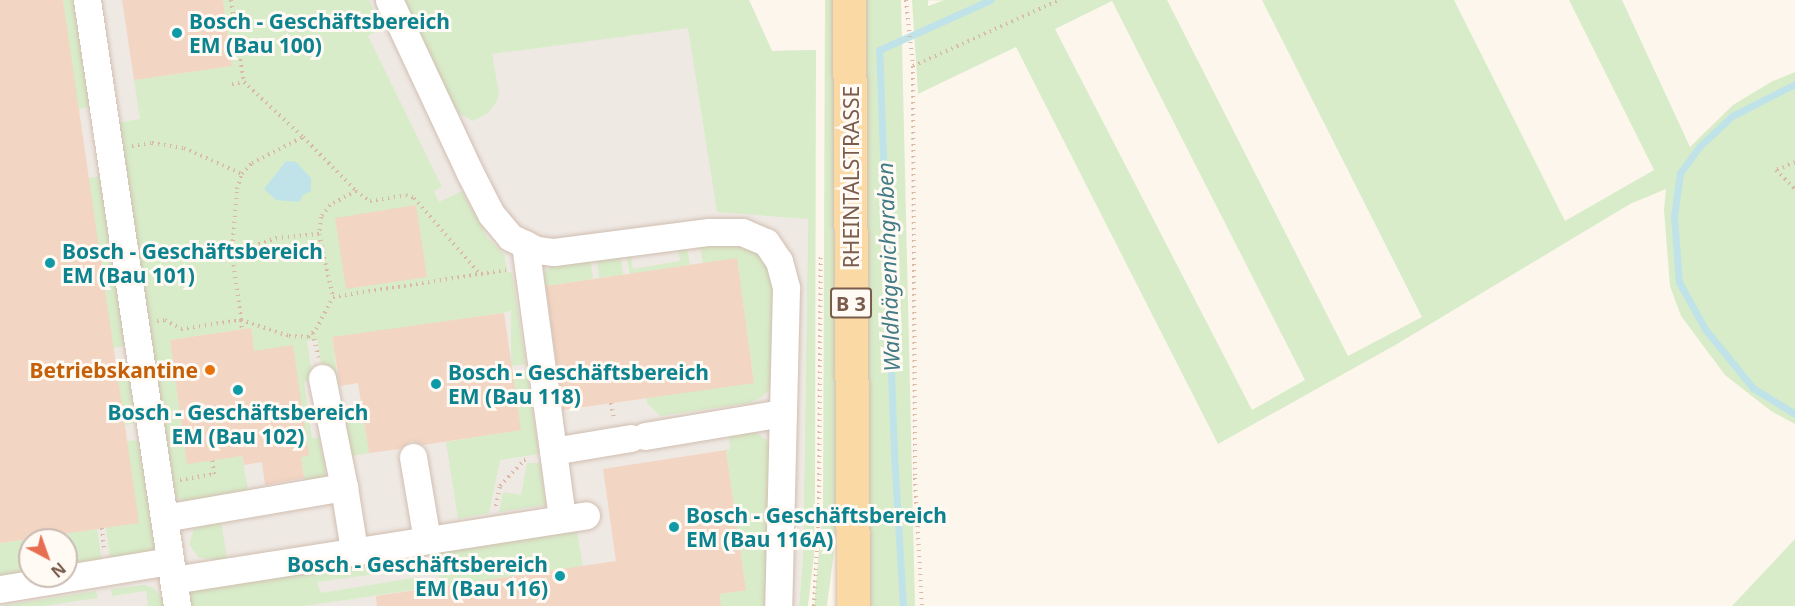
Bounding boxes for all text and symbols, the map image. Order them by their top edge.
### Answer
place label: Bosch - Geschäftsbereich EM (Bau 100) [189,8,450,58]
marker: Bosch - Geschäftsbereich EM (Bau 100) [170,26,184,40]
street label: RHEINTALSTRASSE [838,86,864,268]
water label: Waldhägenichgraben [871,162,905,372]
place label: Bosch - Geschäftsbereich EM (Bau 101) [62,238,323,288]
marker: Bosch - Geschäftsbereich EM (Bau 101) [43,256,57,270]
road number: B 3 [830,286,872,320]
place label: Betriebskantine [30,357,198,383]
place label: Bosch - Geschäftsbereich EM (Bau 118) [448,359,709,409]
marker: Betriebskantine [203,363,217,377]
marker: Bosch - Geschäftsbereich EM (Bau 118) [429,377,443,391]
marker: Bosch - Geschäftsbereich EM (Bau 102) [231,383,245,397]
place label: Bosch - Geschäftsbereich EM (Bau 102) [108,399,368,449]
place label: Bosch - Geschäftsbereich EM (Bau 116A) [686,502,947,552]
marker: Bosch - Geschäftsbereich EM (Bau 116A) [667,520,681,534]
north arrow [18,528,78,588]
place label: Bosch - Geschäftsbereich EM (Bau 116) [287,551,548,601]
text: N [46,557,71,583]
marker: Bosch - Geschäftsbereich EM (Bau 116) [553,569,567,583]

